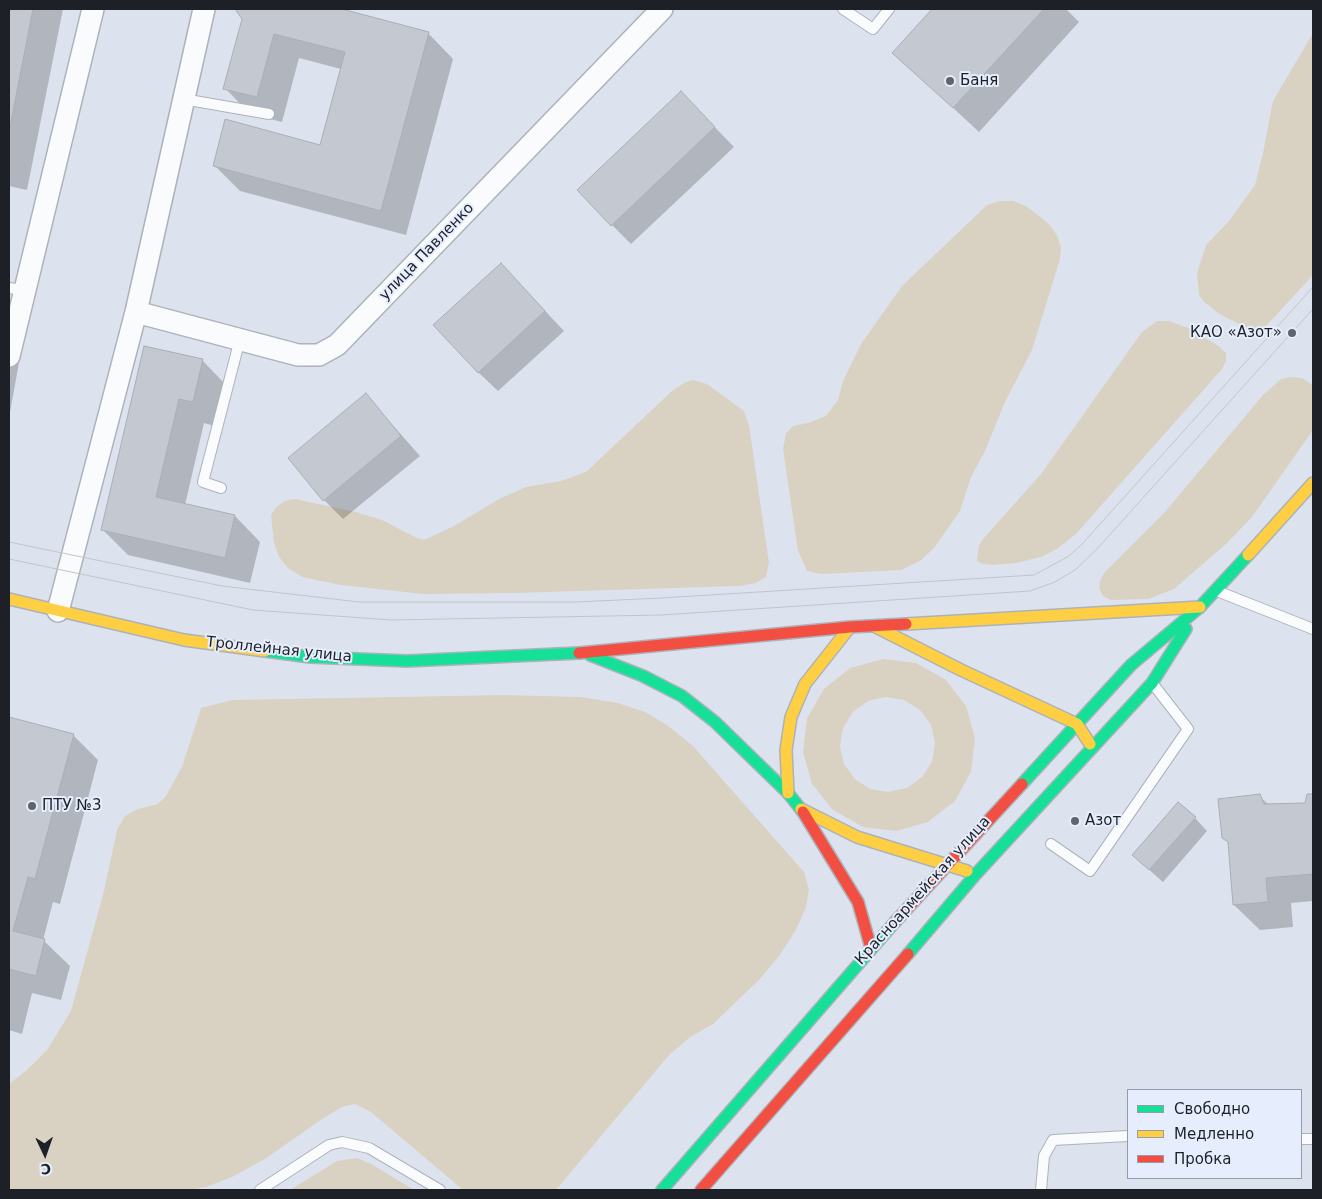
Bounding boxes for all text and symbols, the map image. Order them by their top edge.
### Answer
place label: Баня [960,72,998,90]
marker: Баня [944,75,956,87]
street label: улица Павленко [376,200,478,304]
place label: КАО «Азот» [1190,324,1282,342]
marker: КАО «Азот» [1286,327,1298,339]
street label: Троллейная улица [205,633,353,667]
place label: ПТУ №3 [42,797,101,815]
marker: ПТУ №3 [26,800,38,812]
place label: Азот [1085,812,1121,830]
street label: Красноармейская улица [852,813,994,969]
marker: Азот [1069,815,1081,827]
legend [1127,1089,1302,1179]
text: Свободно [1174,1100,1250,1118]
text: Медленно [1174,1125,1254,1143]
north arrow [20,1129,70,1179]
text: Пробка [1174,1150,1231,1168]
text: С [40,1161,51,1177]

